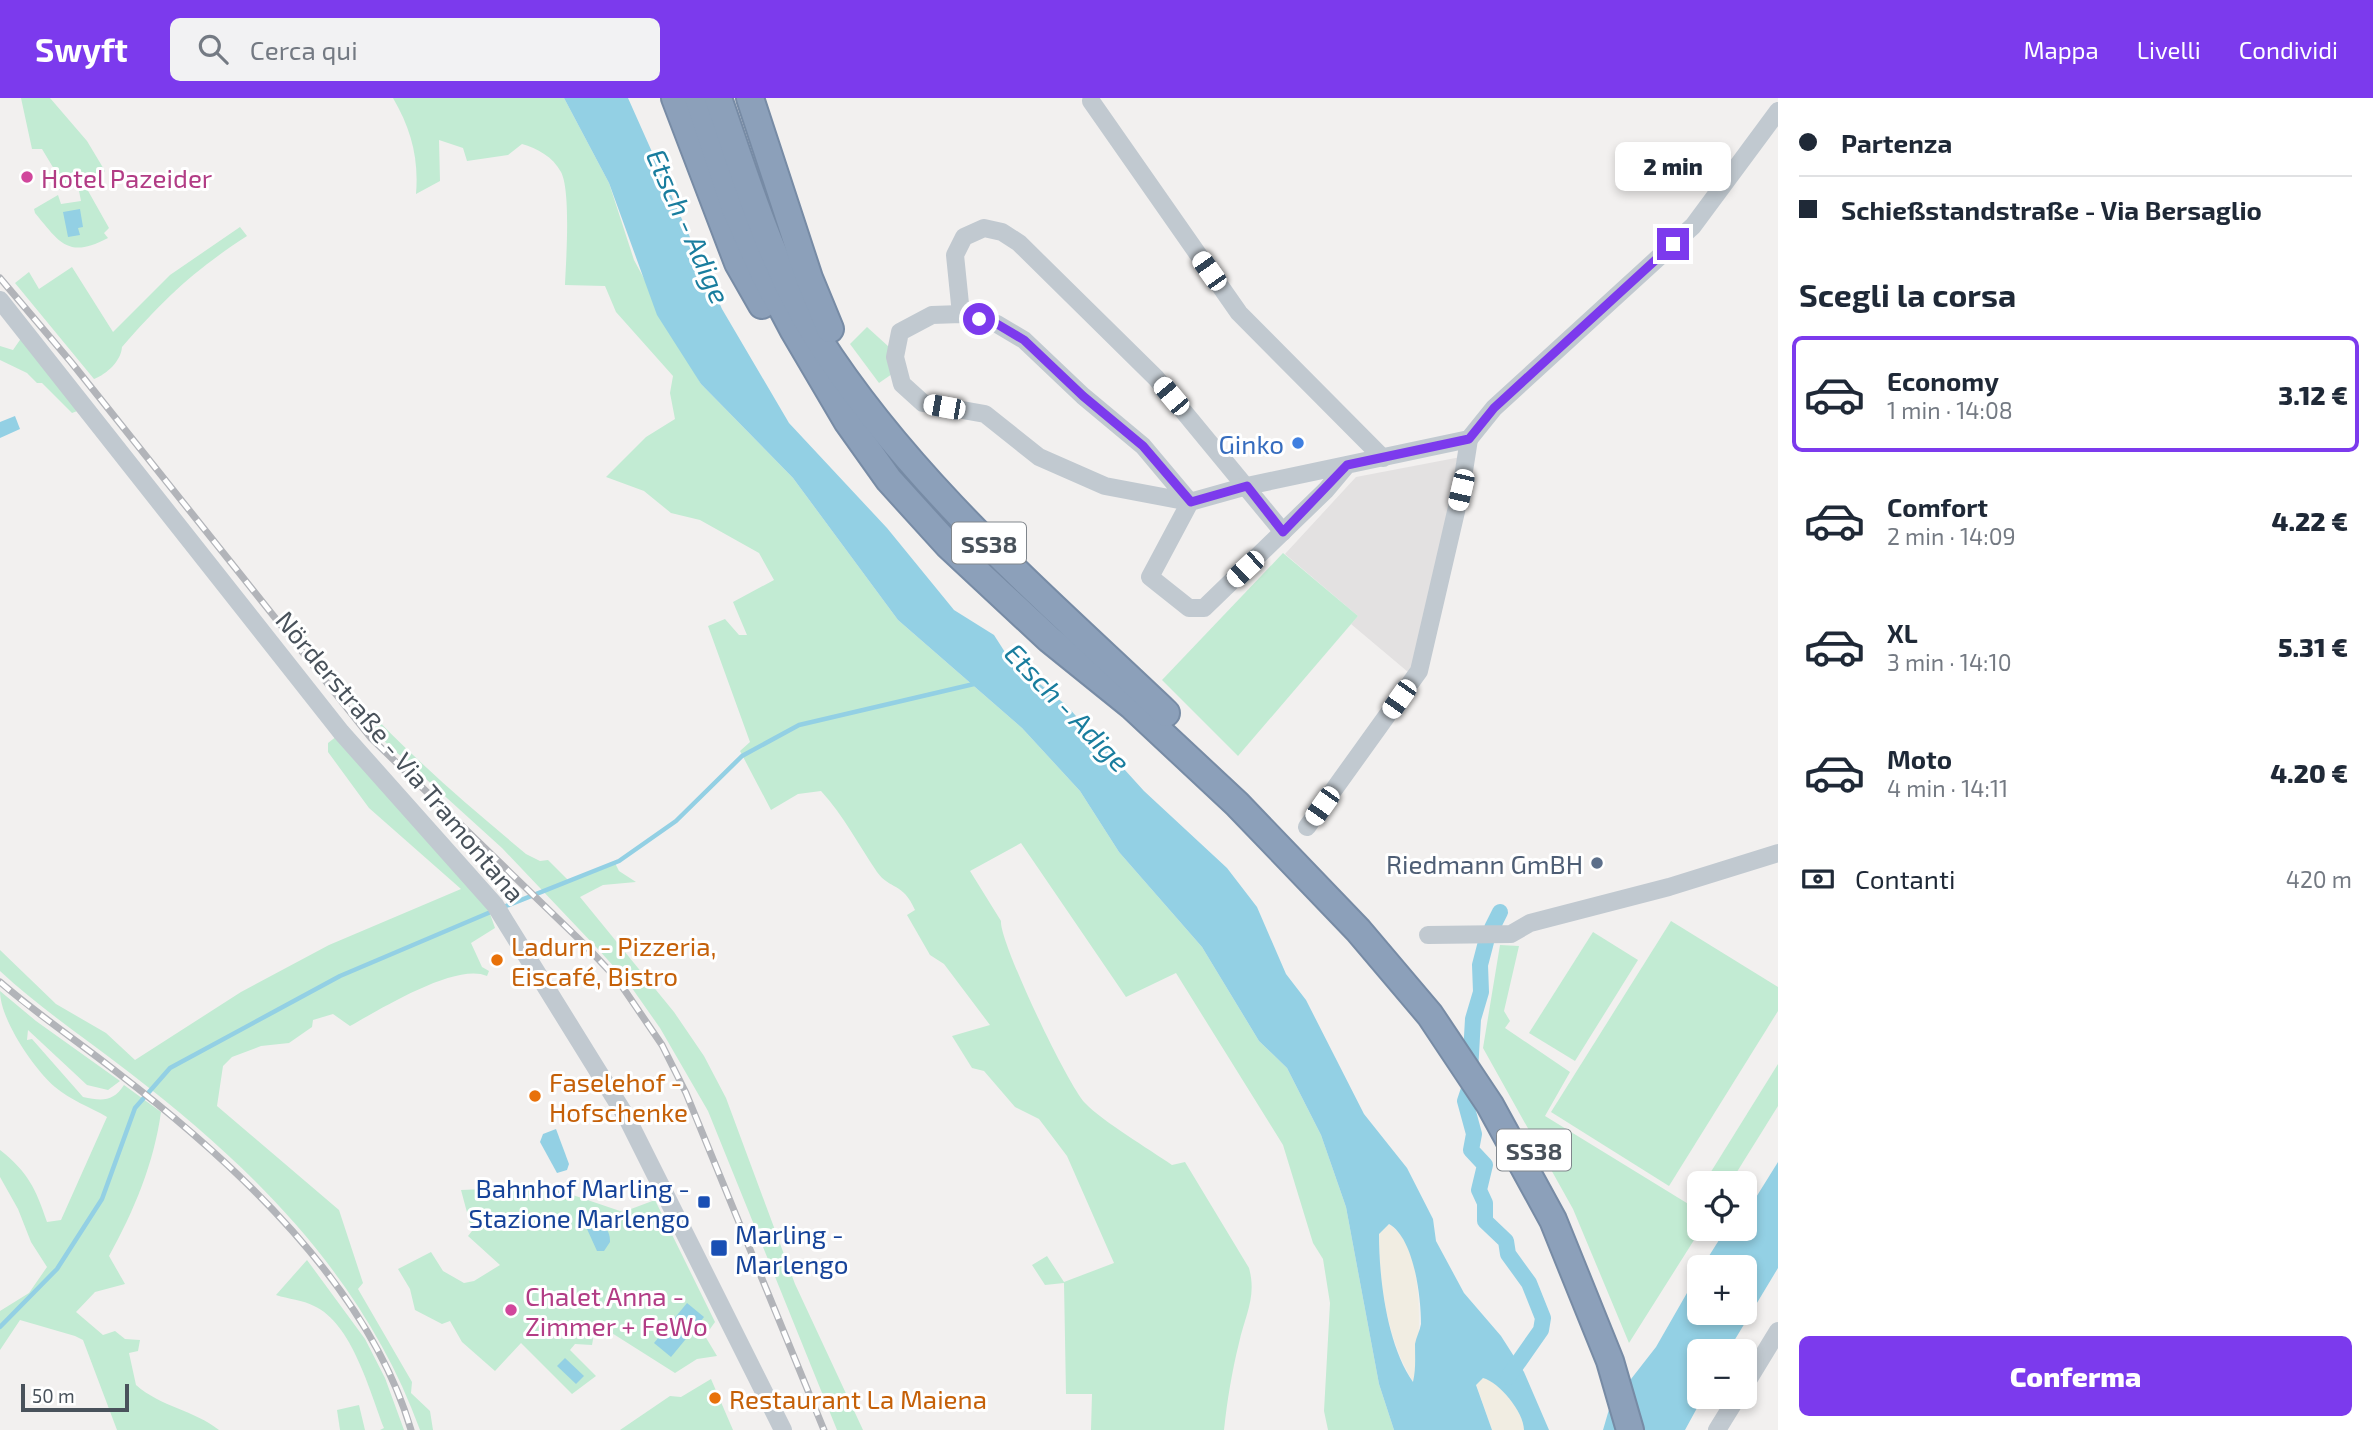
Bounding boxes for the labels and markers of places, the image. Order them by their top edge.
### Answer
place label: Hotel Pazeider [41,162,212,193]
marker: Hotel Pazeider [19,169,35,185]
place label: Ginko [1219,428,1284,459]
marker: Ginko [1290,435,1306,451]
place label: Riedmann GmBH [1386,848,1583,879]
marker: Riedmann GmBH [1589,855,1605,871]
place label: Ladurn - Pizzeria, Eiscafé, Bistro [511,930,716,991]
marker: Ladurn - Pizzeria, Eiscafé, Bistro [489,952,505,968]
place label: Faselehof - Hofschenke [549,1066,688,1127]
marker: Faselehof - Hofschenke [527,1088,543,1104]
place label: Bahnhof Marling - Stazione Marlengo [469,1172,690,1233]
marker: Bahnhof Marling - Stazione Marlengo [696,1194,712,1210]
place label: Marling - Marlengo [735,1218,848,1279]
marker: Marling - Marlengo [709,1238,729,1258]
place label: Chalet Anna - Zimmer + FeWo [525,1280,708,1341]
marker: Chalet Anna - Zimmer + FeWo [503,1302,519,1318]
place label: Restaurant La Maiena [729,1383,987,1414]
marker: Restaurant La Maiena [707,1390,723,1406]

